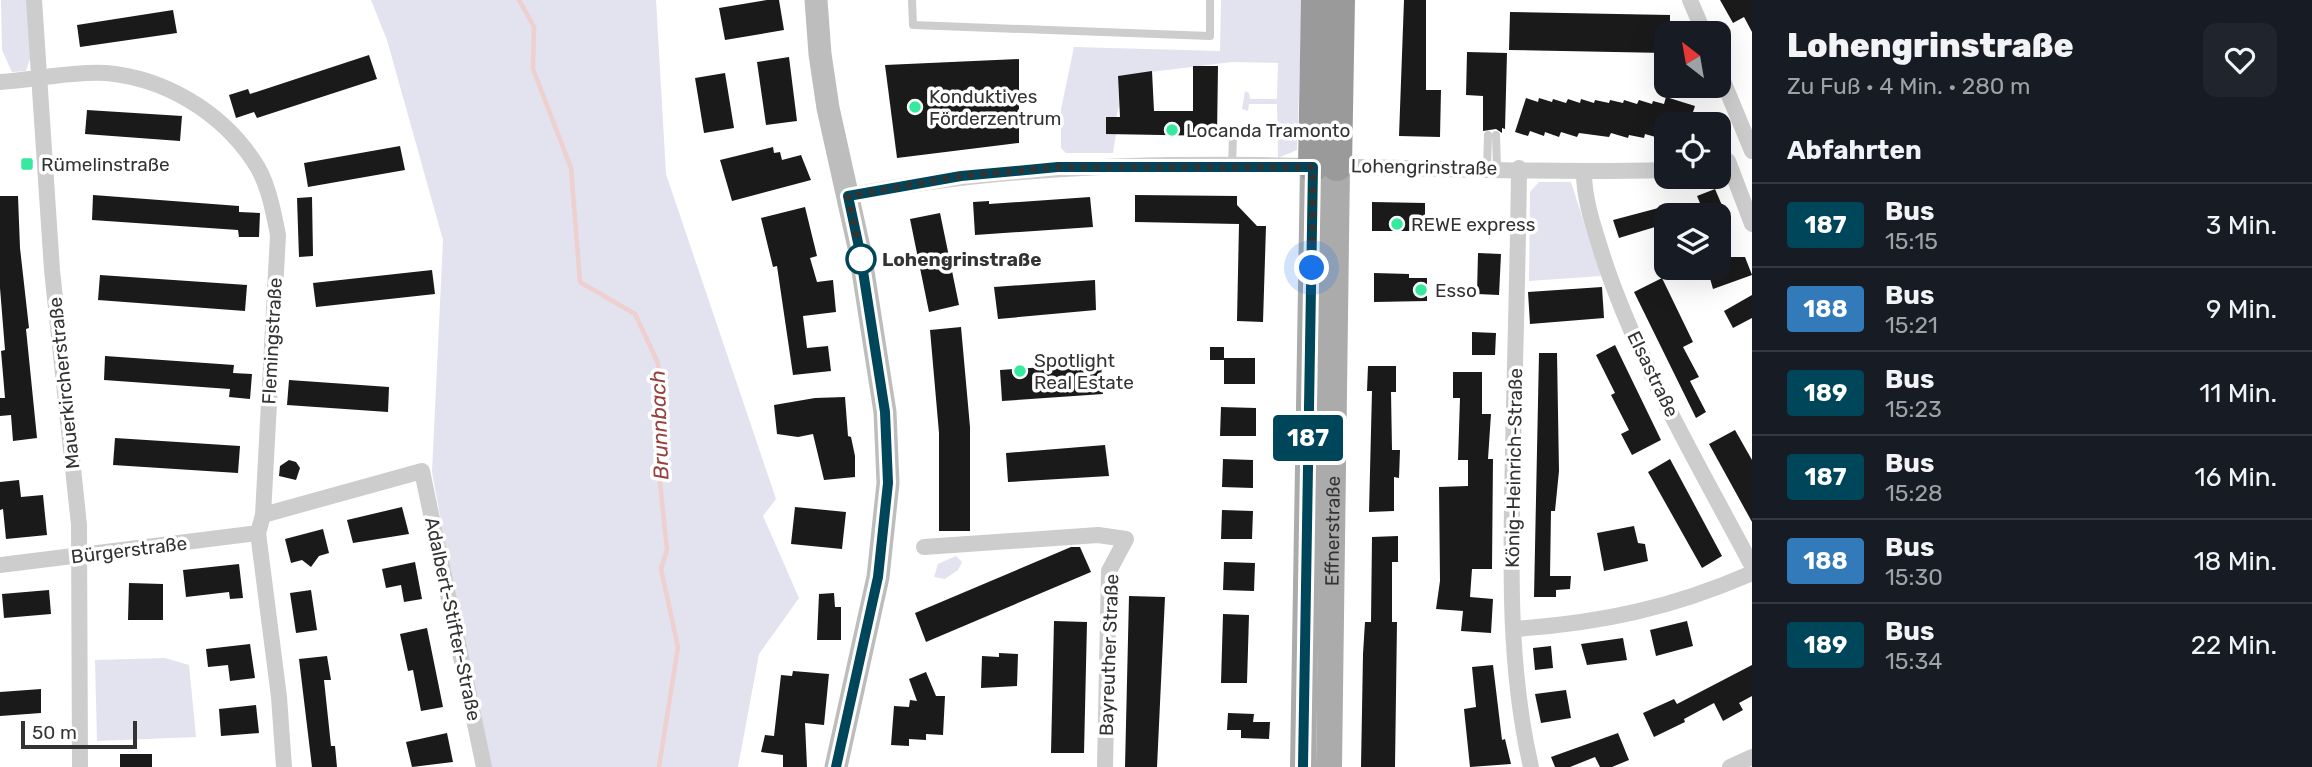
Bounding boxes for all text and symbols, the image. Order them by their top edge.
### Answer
north arrow [1654,21,1731,98]
map controls [1654,21,1731,280]
button: heart [2203,23,2277,97]
text: Lohengrinstraße [1787,26,2074,65]
text: Zu Fuß · 4 Min. · 280 m [1787,72,2031,100]
place label: Konduktives Förderzentrum [929,85,1062,130]
marker: Konduktives Förderzentrum [907,99,923,115]
button: locate [1654,112,1731,189]
place label: Locanda Tramonto [1186,119,1350,142]
marker: Locanda Tramonto [1164,122,1180,138]
text: Abfahrten [1787,135,1922,166]
place label: Rümelinstraße [41,153,170,176]
street label: Lohengrinstraße [1351,154,1497,180]
marker: Rümelinstraße [19,156,35,172]
text: Bus [1885,196,1934,227]
button: layers [1654,203,1731,280]
text: 3 Min. [2206,210,2277,241]
text: 187 [1805,211,1846,239]
place label: REWE express [1411,213,1535,236]
marker: REWE express [1389,216,1405,232]
text: 15:15 [1885,227,1938,255]
marker: Lohengrinstraße [846,244,876,274]
place label: Lohengrinstraße [882,248,1041,271]
your location [1294,250,1329,285]
street label: Flemingstraße [257,277,287,405]
place label: Esso [1435,279,1477,302]
text: Bus [1885,280,1934,311]
marker: Esso [1413,282,1429,298]
text: 9 Min. [2206,294,2277,325]
text: 188 [1803,295,1848,323]
street label: Mauerkircherstraße [44,296,84,470]
text: 15:21 [1885,311,1938,339]
street label: Elsastraße [1622,327,1684,421]
place label: Spotlight Real Estate [1034,349,1134,394]
marker: Spotlight Real Estate [1012,363,1028,379]
text: Bus [1885,364,1934,395]
street label: König-Heinrich-Straße [1501,368,1527,568]
water label: Brunnbach [645,370,673,480]
text: 11 Min. [2199,378,2277,409]
text: 189 [1804,379,1847,407]
text: 15:23 [1885,395,1942,423]
line badge: 187 [1268,415,1348,461]
text: 187 [1287,424,1329,452]
text: Bus [1885,448,1934,479]
text: 16 Min. [2195,462,2277,493]
text: 187 [1805,463,1846,491]
street label: Effnerstraße [1320,476,1344,586]
text: 15:28 [1885,479,1943,507]
street label: Adalbert-Stifter-Straße [420,515,486,723]
street label: Bürgerstraße [70,531,188,569]
text: Bus [1885,532,1934,563]
text: 18 Min. [2194,546,2277,577]
text: 188 [1803,547,1848,575]
text: 15:30 [1885,563,1943,591]
street label: Bayreuther Straße [1095,574,1123,736]
text: Bus [1885,616,1934,647]
text: 22 Min. [2191,630,2277,661]
text: 189 [1804,631,1847,659]
text: 15:34 [1885,647,1943,675]
scale bar [21,718,136,750]
text: 50 m [32,721,77,744]

